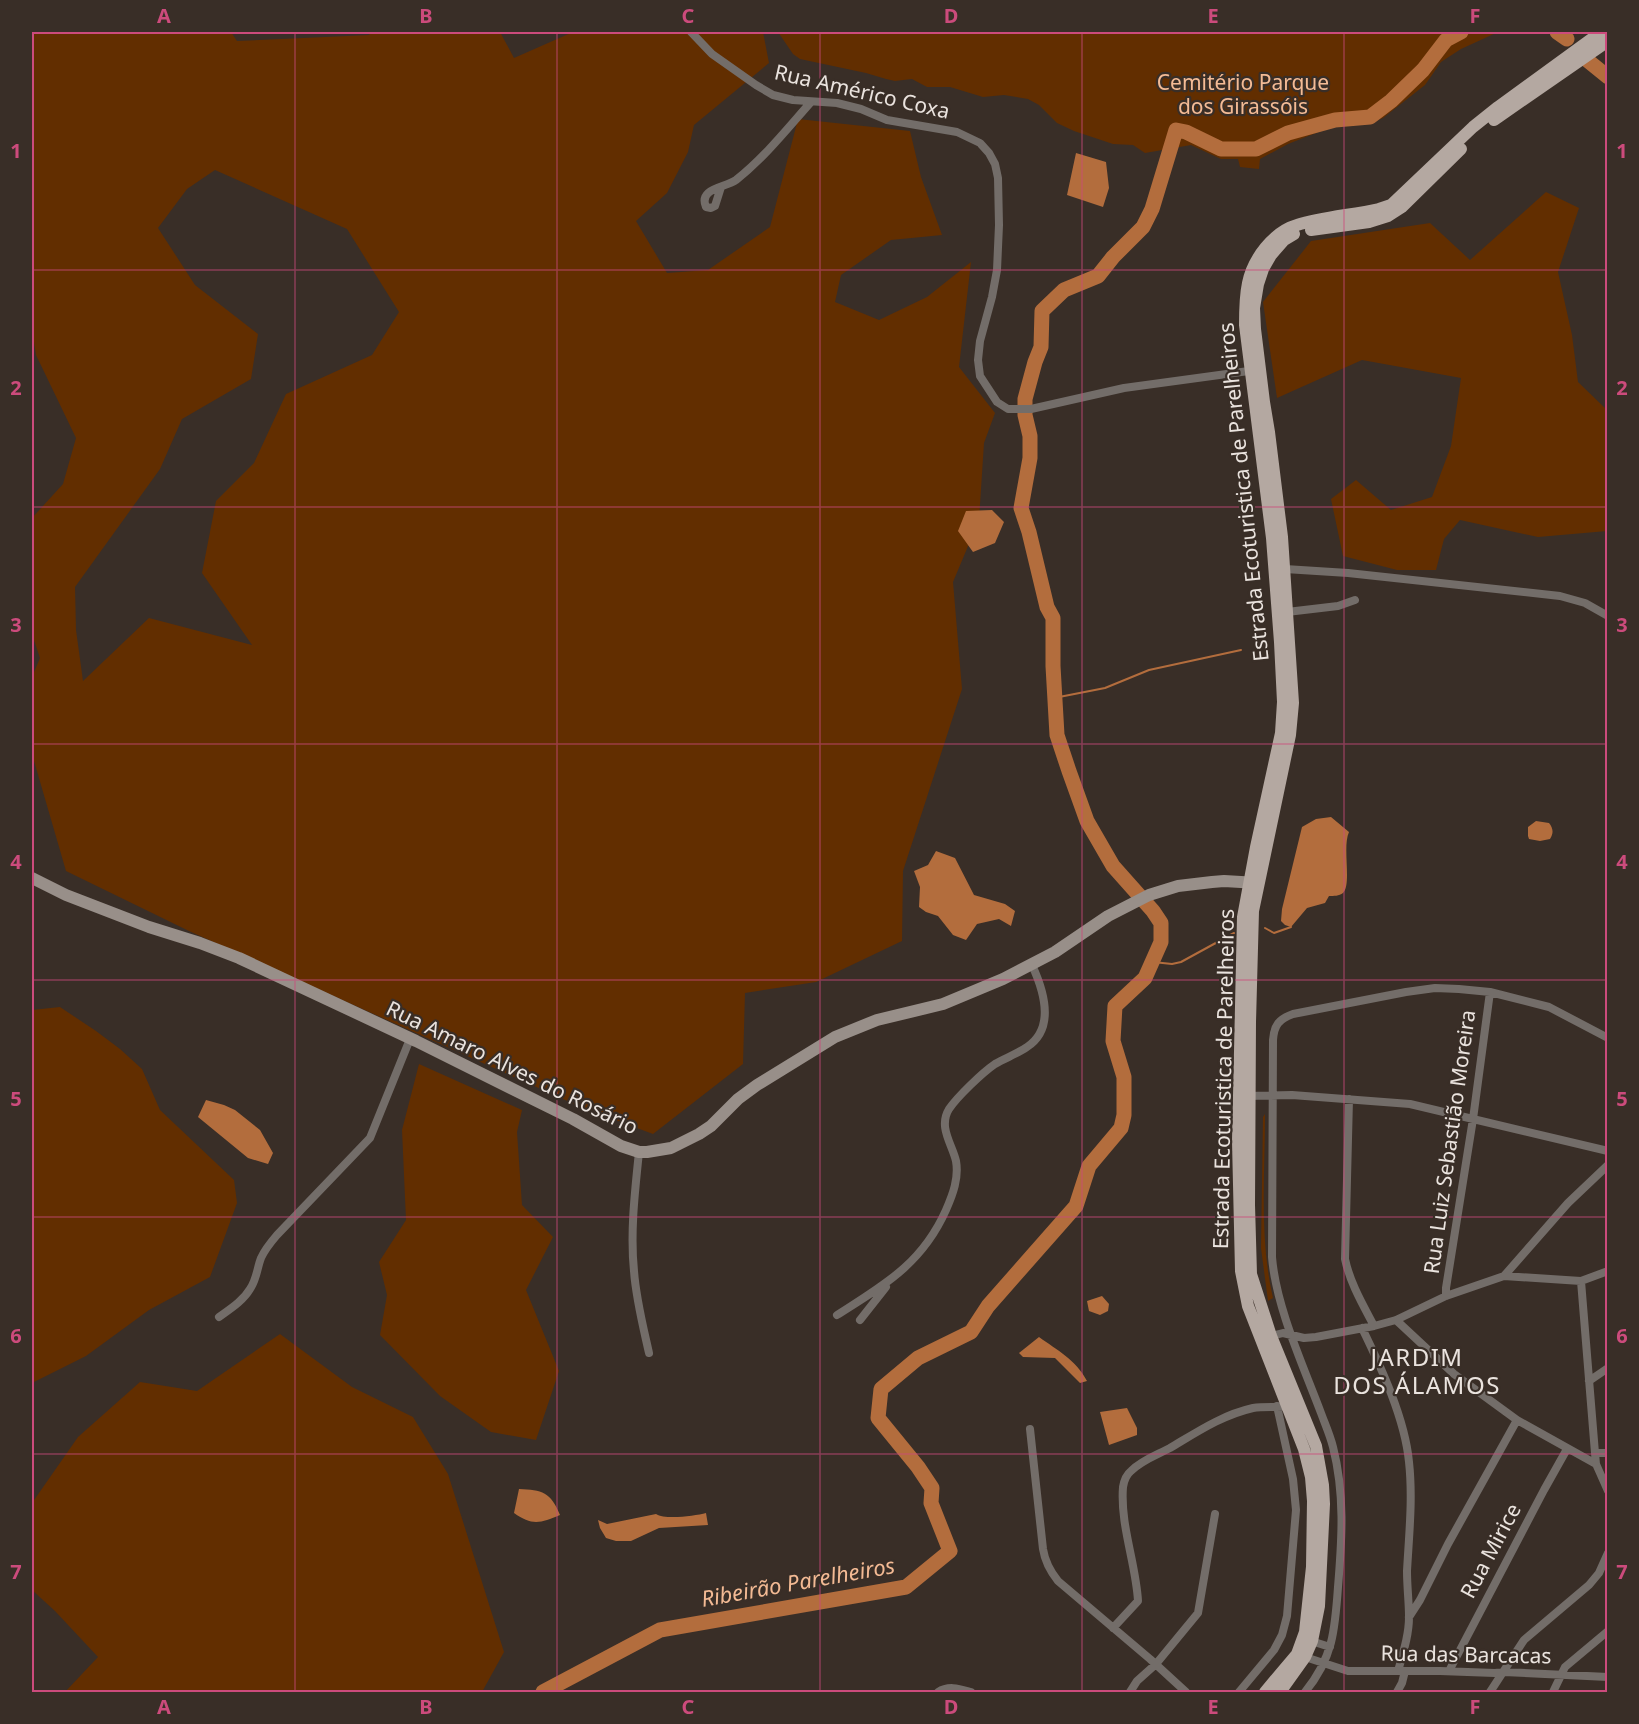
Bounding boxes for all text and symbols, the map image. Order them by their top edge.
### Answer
text: A [157,2,171,29]
text: B [419,2,433,29]
text: C [682,2,695,29]
text: D [944,2,958,29]
text: E [1207,2,1219,29]
text: F [1470,2,1480,29]
street label: Rua Américo Coxa [772,57,953,125]
park label: Cemitério Parque dos Girassóis [1157,68,1329,120]
text: 1 [10,137,22,164]
text: 1 [1616,137,1628,164]
street label: Estrada Ecoturistica de Parelheiros [1211,321,1275,663]
text: 2 [10,374,22,401]
text: 2 [1616,374,1628,401]
text: 3 [10,611,22,638]
text: 3 [1616,611,1628,638]
text: 4 [10,848,22,875]
text: 4 [1616,848,1628,875]
street label: Estrada Ecoturistica de Parelheiros [1206,909,1240,1249]
street label: Rua Amaro Alves do Rosário [382,994,643,1140]
street label: Rua Luiz Sebastião Moreira [1417,1008,1481,1276]
text: 5 [10,1085,22,1112]
text: 5 [1616,1085,1628,1112]
text: 6 [10,1322,22,1349]
text: 6 [1616,1322,1628,1349]
district label: JARDIM DOS ÁLAMOS [1333,1340,1501,1401]
street label: Rua Mirice [1453,1498,1527,1603]
water label: Ribeirão Parelheiros [699,1549,897,1613]
text: 7 [10,1558,22,1585]
text: 7 [1616,1558,1628,1585]
street label: Rua das Barcacas [1380,1639,1552,1669]
text: A [157,1693,171,1720]
text: B [419,1693,433,1720]
text: C [682,1693,695,1720]
text: D [944,1693,958,1720]
text: E [1207,1693,1219,1720]
text: F [1470,1693,1480,1720]

